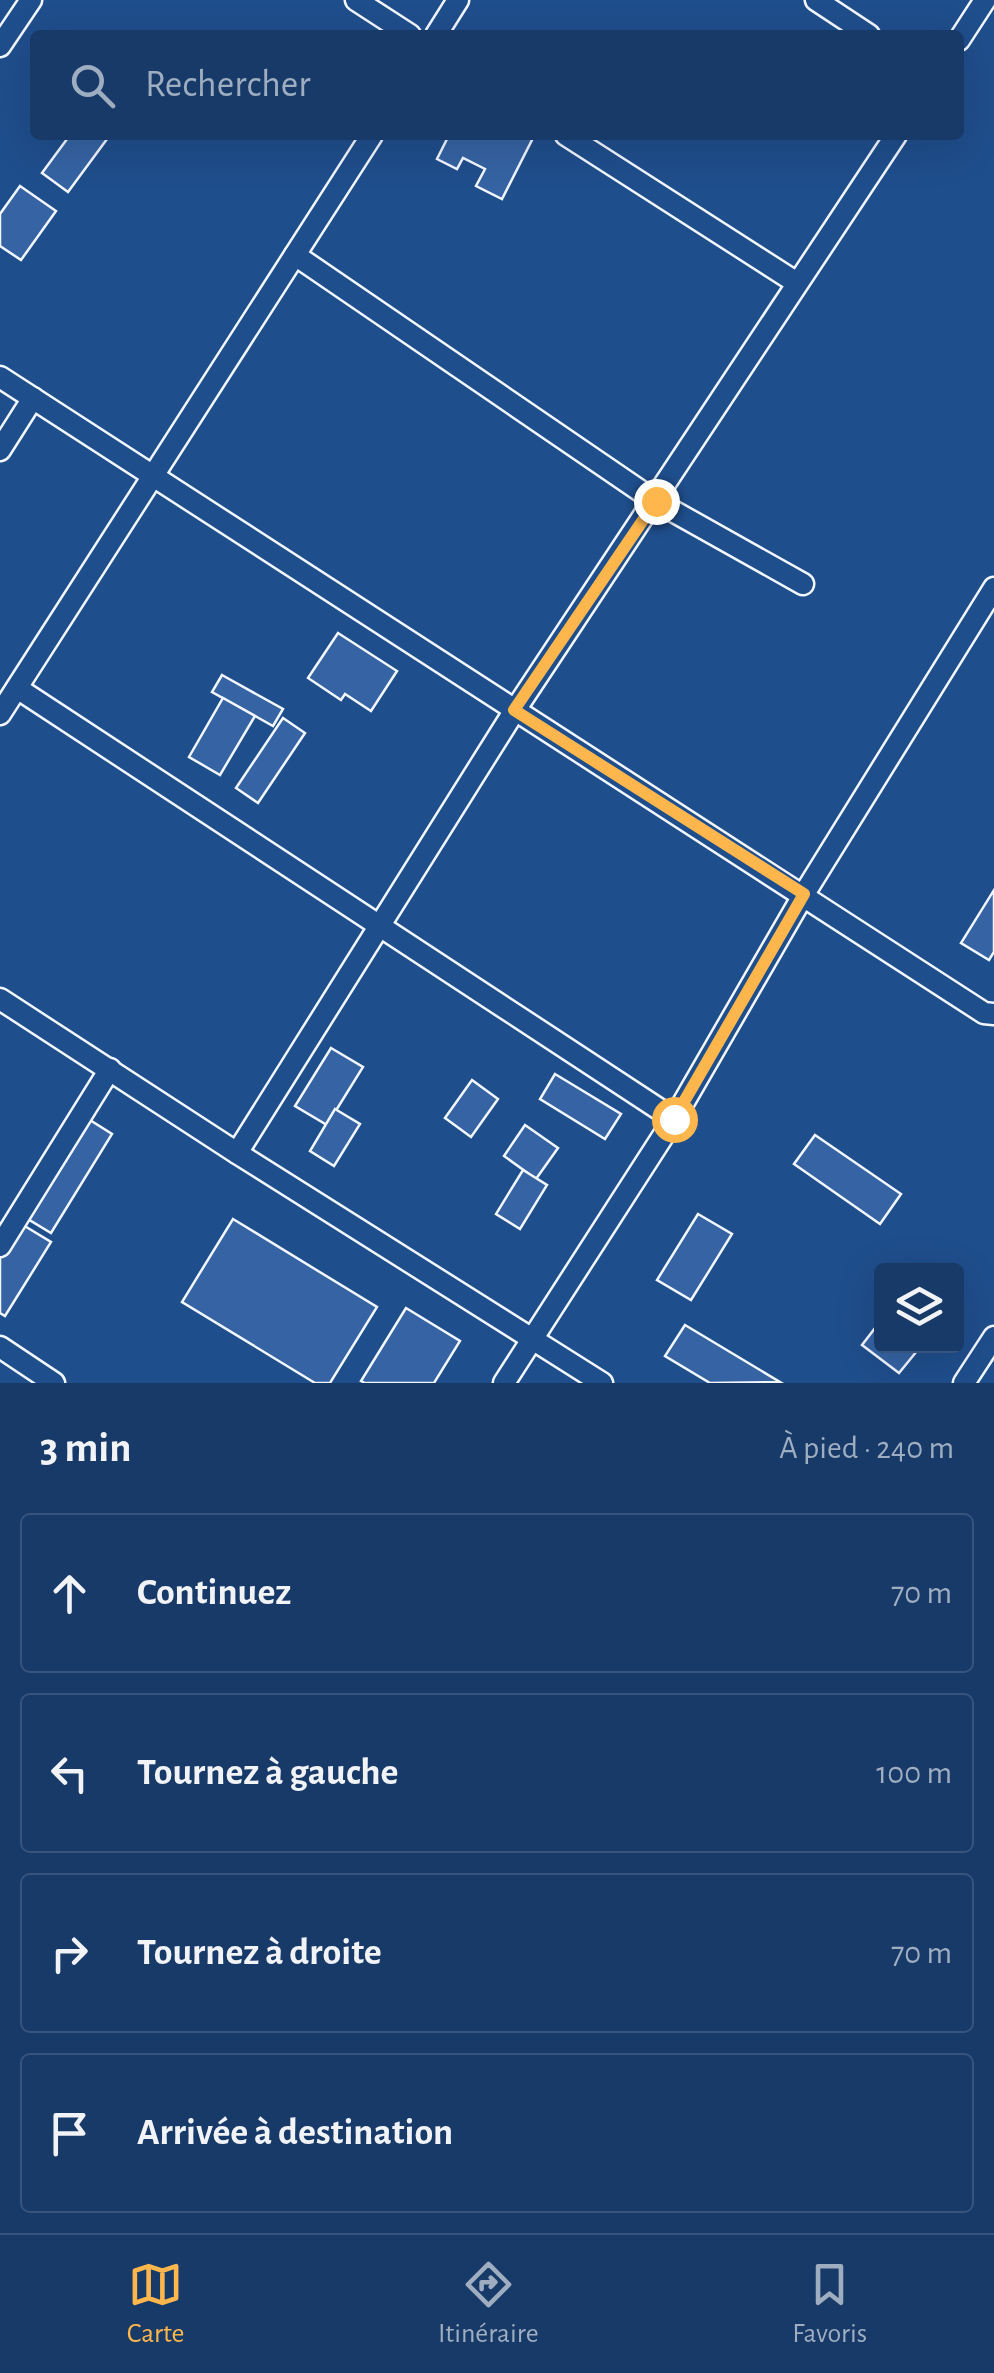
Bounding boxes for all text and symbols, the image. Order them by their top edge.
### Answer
search box [30,30,964,140]
icon: search [65,58,120,113]
text: Rechercher [145,66,311,104]
route end [634,479,680,525]
route start [652,1097,698,1143]
map controls [874,1263,964,1353]
button: layers [874,1263,964,1353]
text: 3 min [40,1427,132,1469]
text: À pied · 240 m [779,1432,954,1464]
icon: ahead [42,1566,97,1621]
text: Continuez [137,1574,291,1612]
text: 70 m [891,1577,952,1609]
icon: left [42,1746,97,1801]
text: Tournez à gauche [137,1754,399,1792]
text: 100 m [876,1757,952,1789]
icon: right [42,1926,97,1981]
text: Tournez à droite [137,1934,382,1972]
text: 70 m [891,1937,952,1969]
icon: arrive [42,2106,97,2161]
text: Arrivée à destination [137,2114,453,2152]
tab: Carte [127,2257,184,2351]
tab: Itinéraire [438,2257,539,2351]
tab: Favoris [792,2257,867,2351]

